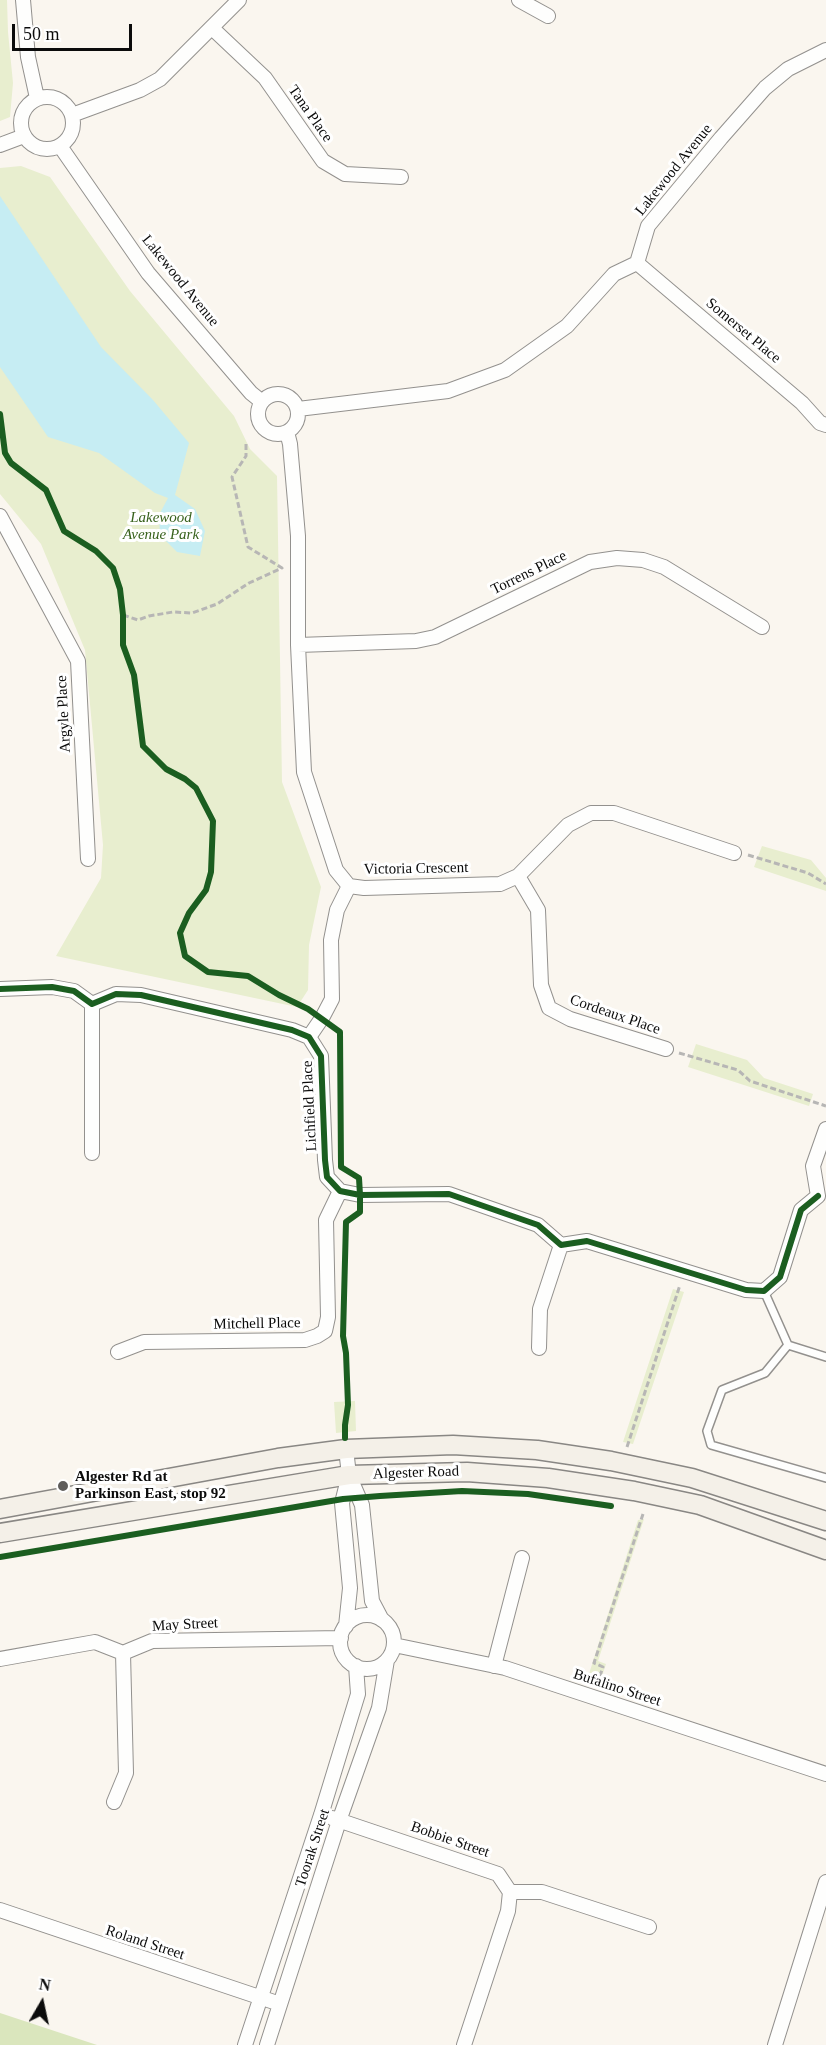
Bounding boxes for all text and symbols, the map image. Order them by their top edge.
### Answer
scale bar [15,12,135,50]
text: 50 m [23,24,60,44]
street label: Tana Place [284,82,336,146]
street label: Lakewood Avenue [632,121,716,219]
street label: Lakewood Avenue [138,232,222,330]
street label: Somerset Place [702,295,784,367]
park label: Lakewood Avenue Park [123,509,199,544]
street label: Torrens Place [488,547,570,599]
street label: Argyle Place [53,675,75,753]
street label: Victoria Crescent [364,859,468,879]
street label: Cordeaux Place [567,991,663,1039]
street label: Lichfield Place [299,1060,321,1152]
street label: Mitchell Place [213,1314,301,1334]
street label: Algester Road [373,1463,459,1483]
place label: Algester Rd at Parkinson East, stop 92 [75,1468,226,1503]
marker: Algester Rd at Parkinson East, stop 92 [56,1479,70,1493]
street label: May Street [151,1614,219,1636]
street label: Bufalino Street [571,1665,663,1711]
street label: Toorak Street [292,1807,334,1889]
street label: Bobbie Street [408,1818,492,1862]
street label: Roland Street [103,1922,187,1964]
north arrow [12,1973,72,2033]
text: N [38,1975,52,1994]

